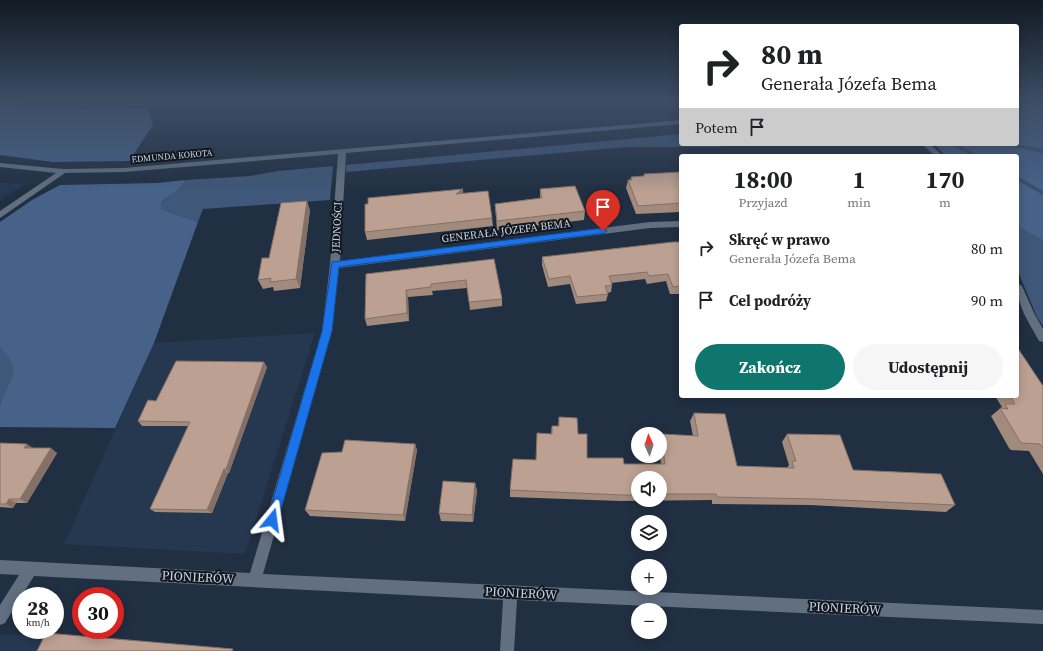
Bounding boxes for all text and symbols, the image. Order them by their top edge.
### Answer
text: 80 m [761,35,823,73]
icon: right [695,40,747,92]
text: Generała Józefa Bema [761,71,937,96]
icon: arrive [746,116,768,138]
text: Potem [695,117,738,138]
street label: EDMUNDA KOKOTA [131,146,213,166]
text: 18:00 [734,163,793,196]
text: 1 [853,163,866,196]
text: 170 [925,163,964,196]
pin [586,190,620,231]
text: Przyjazd [739,194,788,211]
text: min [847,194,871,211]
text: m [939,194,951,211]
icon: arrive [592,196,614,218]
street label: JEDNOŚCI [328,201,346,254]
street label: GENERAŁA JÓZEFA BEMA [441,216,572,246]
text: Skręć w prawo [729,229,830,250]
icon: right [695,237,717,259]
text: 80 m [971,238,1003,259]
text: Generała Józefa Bema [729,250,856,267]
icon: arrive [695,289,717,311]
text: Cel podróży [729,290,811,311]
text: 90 m [971,290,1003,311]
button: Zakończ [695,344,845,390]
button: Udostępnij [853,344,1003,390]
north arrow [631,427,667,463]
map controls [631,427,667,639]
button: sound [631,471,667,507]
position arrow [251,499,293,541]
button: layers [631,515,667,551]
button: + [631,559,667,595]
street label: PIONIERÓW [161,567,235,587]
street label: PIONIERÓW [484,583,558,603]
speed limit sign: 30 [72,587,124,639]
text: 28 [27,594,49,622]
street label: PIONIERÓW [808,598,882,618]
button: − [631,603,667,639]
text: km/h [26,616,50,629]

